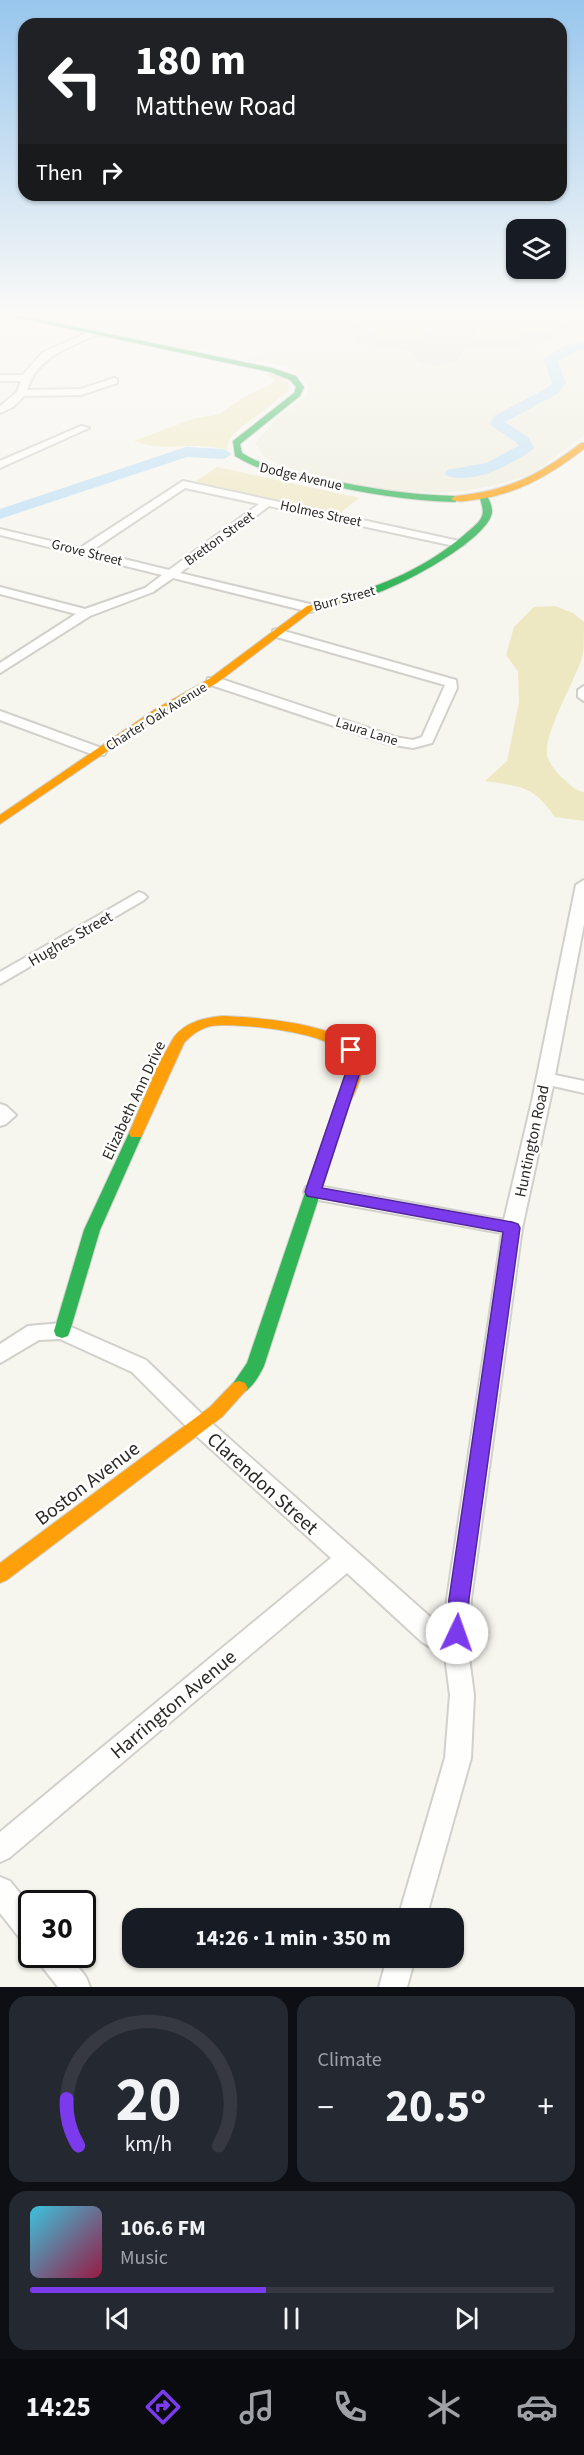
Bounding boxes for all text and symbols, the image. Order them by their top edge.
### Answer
text: 180 m [135,31,246,91]
icon: left [36,42,114,120]
text: Matthew Road [135,87,297,126]
icon: right [95,156,128,189]
text: Then [36,157,83,189]
map controls [506,219,566,279]
button: layers [506,219,566,279]
street label: Dodge Avenue [258,458,344,496]
street label: Holmes Street [278,496,364,532]
street label: Bretton Street [181,507,259,571]
street label: Grove Street [49,535,124,571]
street label: Burr Street [311,581,378,617]
street label: Charter Oak Avenue [102,678,211,756]
street label: Laura Lane [333,713,400,751]
street label: Hughes Street [24,906,117,972]
pin [325,1024,376,1075]
icon: arrive [334,1033,367,1066]
street label: Elizabeth Ann Drive [97,1037,171,1164]
street label: Huntington Road [509,1083,555,1199]
street label: Clarendon Street [201,1426,324,1542]
street label: Boston Avenue [29,1435,146,1532]
position arrow [425,1601,489,1665]
street label: Harrington Avenue [105,1644,243,1766]
speed limit sign: 30 [18,1890,96,1968]
text: 14:26 · 1 min · 350 m [195,1922,391,1954]
text: Climate [318,2046,382,2074]
text: 20 [115,2056,181,2145]
text: 20.5° [385,2075,486,2139]
text: − [318,2084,334,2131]
text: + [538,2084,554,2131]
text: km/h [124,2129,172,2160]
text: 106.6 FM [120,2212,206,2244]
text: Music [120,2244,168,2272]
icon: previous [101,2302,134,2335]
icon: pause [275,2302,308,2335]
icon: next [450,2302,483,2335]
icon: directions [142,2386,184,2428]
icon: music [236,2386,278,2428]
icon: phone [329,2386,371,2428]
icon: climate [423,2386,465,2428]
icon: car [516,2386,558,2428]
text: 14:25 [26,2388,91,2427]

